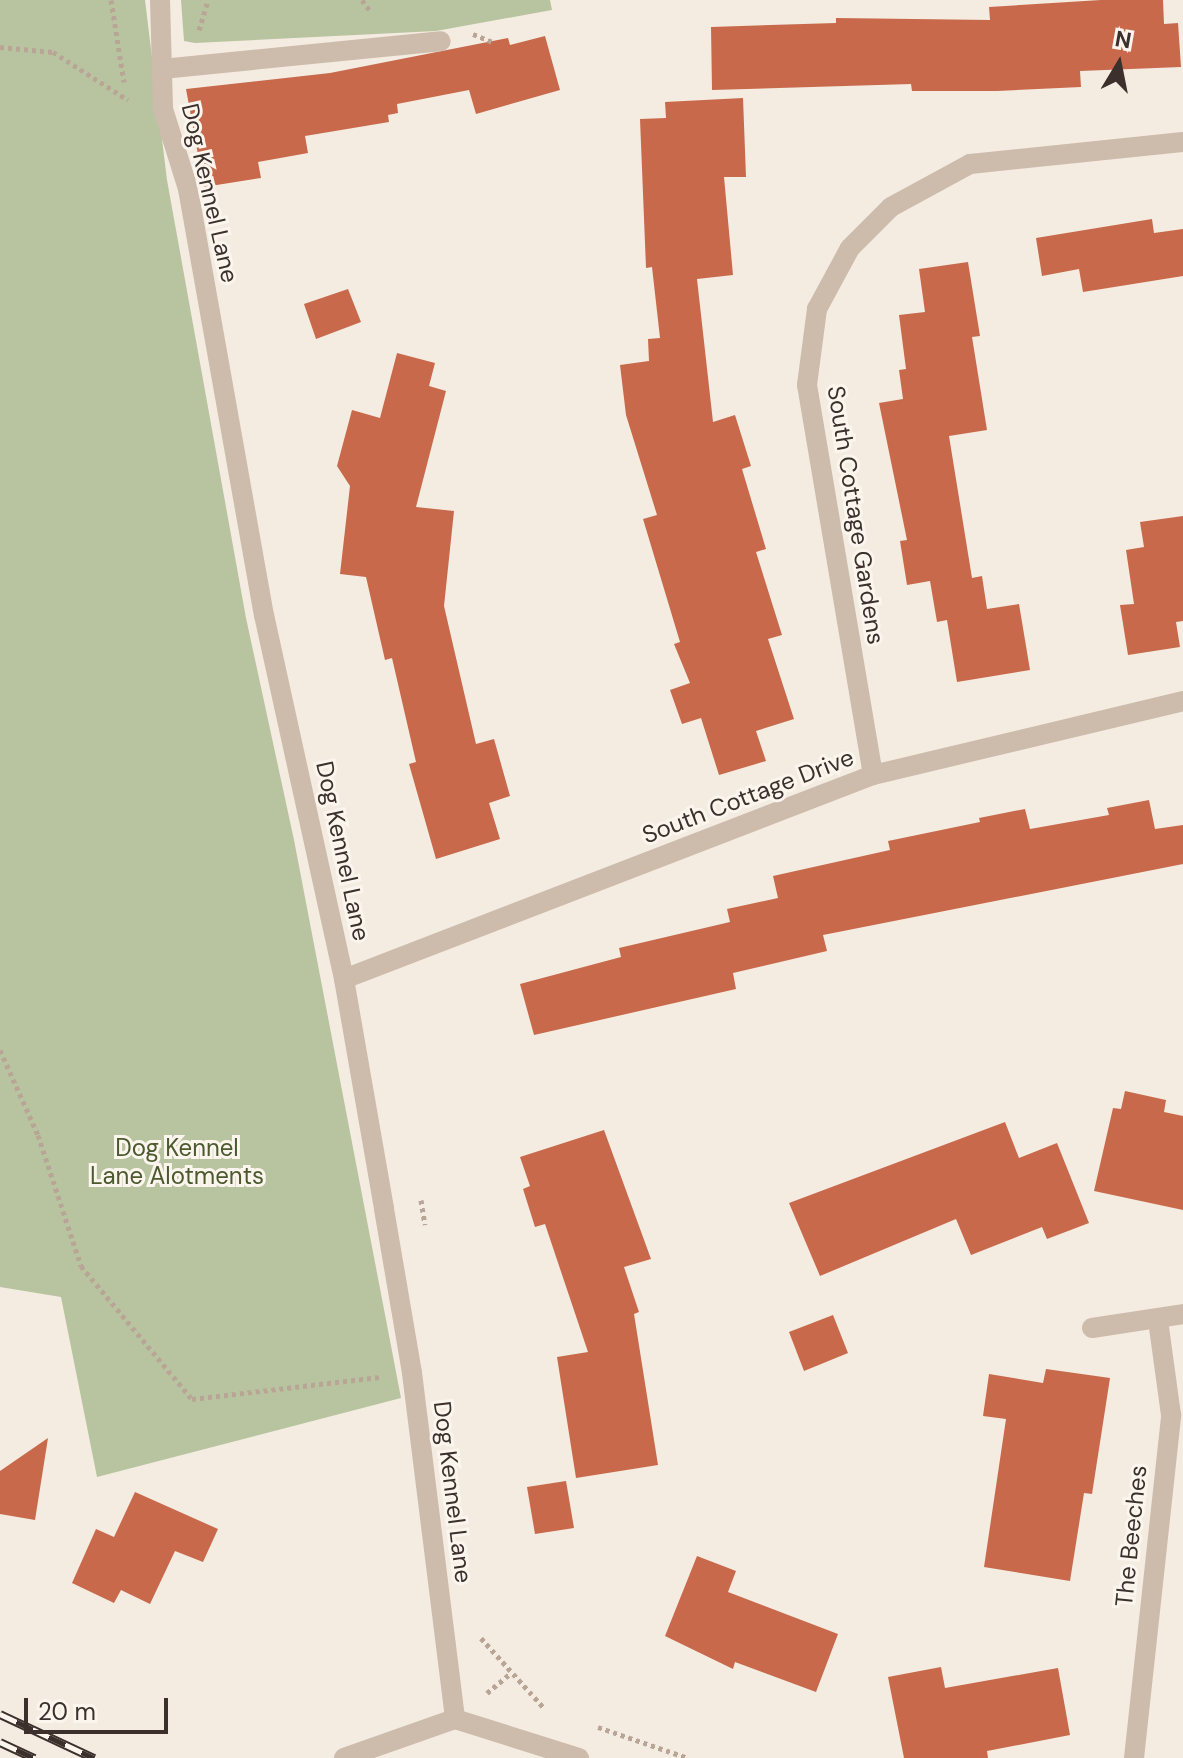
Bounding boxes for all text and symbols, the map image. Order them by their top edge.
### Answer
north arrow [1079,24,1159,104]
text: N [1113,24,1134,56]
street label: Dog Kennel Lane [175,101,245,285]
street label: South Cottage Gardens [821,384,891,646]
street label: South Cottage Drive [638,742,858,850]
street label: Dog Kennel Lane [310,759,376,943]
park label: Dog Kennel Lane Alotments [90,1134,264,1190]
street label: Dog Kennel Lane [428,1399,478,1585]
street label: The Beeches [1109,1464,1153,1608]
scale bar [28,1682,172,1732]
text: 20 m [38,1696,96,1727]

